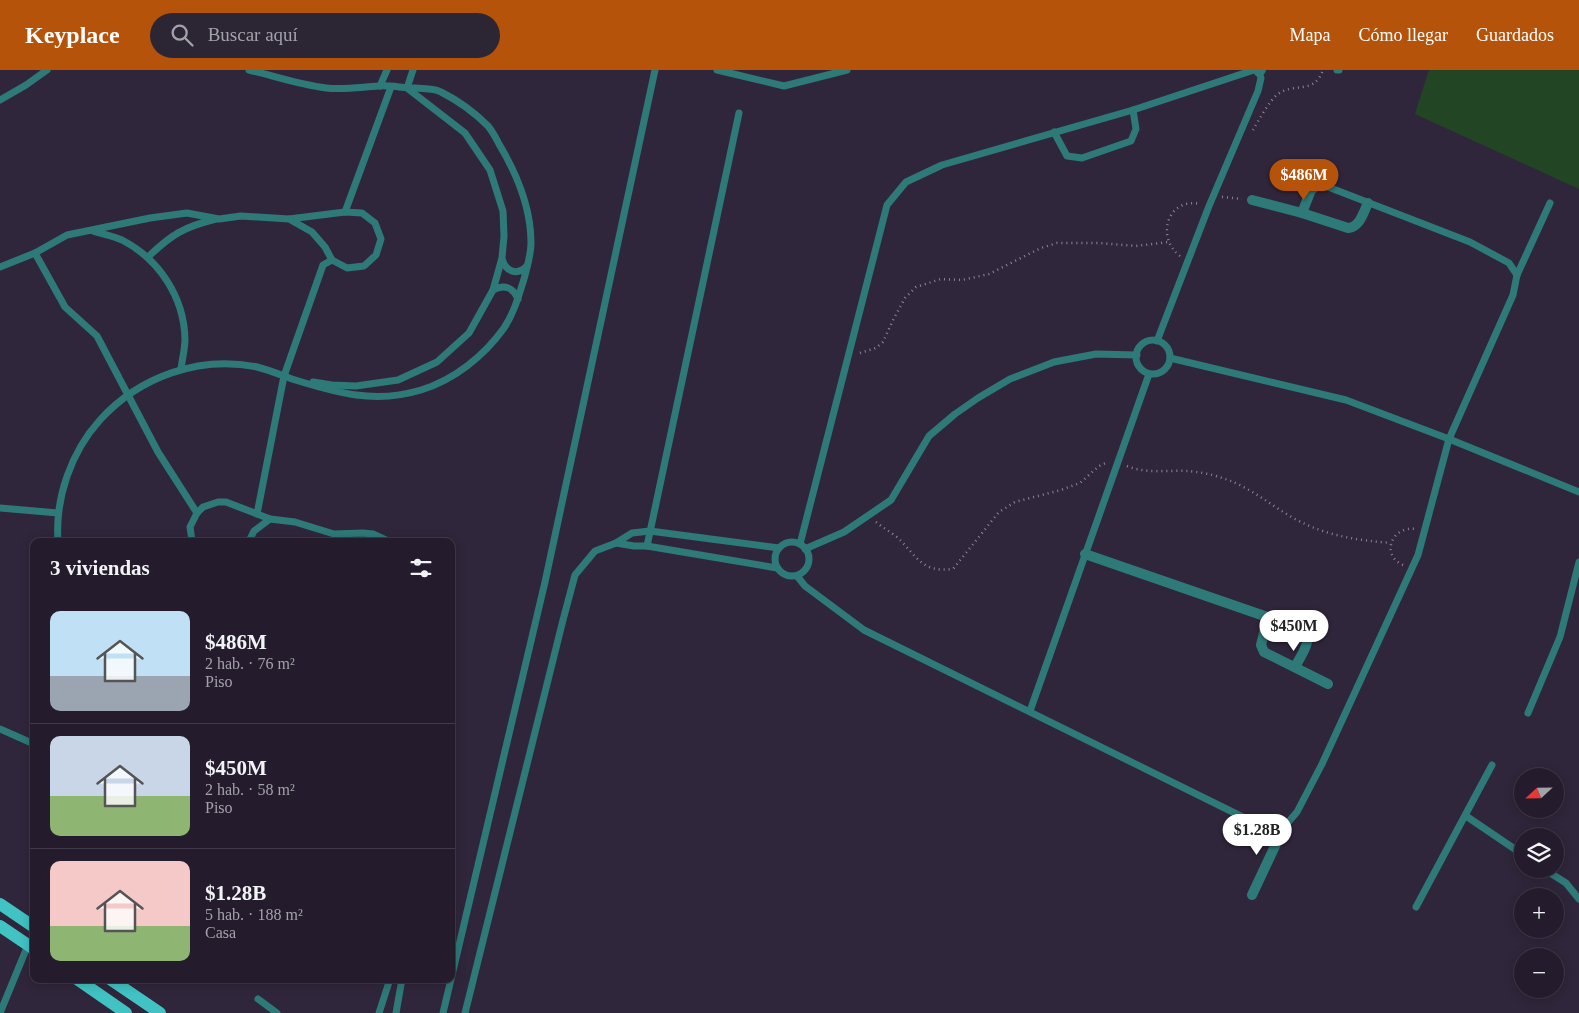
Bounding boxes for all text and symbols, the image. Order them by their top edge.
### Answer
search box [150,13,500,58]
icon: search [168,21,196,49]
text: Keyplace [25,22,120,48]
text: Buscar aquí [208,24,298,45]
text: Mapa [1290,25,1331,45]
text: Cómo llegar [1359,25,1448,45]
text: Guardados [1476,25,1554,45]
pin: $486M [1269,158,1339,201]
text: $486M [1280,166,1328,183]
icon: filters [407,554,435,582]
text: 3 viviendas [50,556,150,580]
pin: $450M [1259,610,1329,652]
text: $450M [1270,617,1318,634]
text: $486M [205,630,267,654]
icon: home [90,631,150,691]
text: 2 hab. · 76 m² [205,655,295,672]
text: Piso [205,673,233,690]
icon: home [90,756,150,816]
text: $450M [205,756,267,780]
north arrow [1514,768,1564,818]
map controls [1514,768,1564,998]
text: 2 hab. · 58 m² [205,781,295,798]
text: Piso [205,799,233,816]
pin: $1.28B [1216,814,1298,856]
text: $1.28B [1234,821,1280,838]
button: layers [1514,828,1564,878]
icon: home [90,881,150,941]
text: $1.28B [205,881,266,905]
button: + [1514,888,1564,938]
text: 5 hab. · 188 m² [205,906,303,923]
text: Casa [205,924,236,941]
button: − [1514,948,1564,998]

